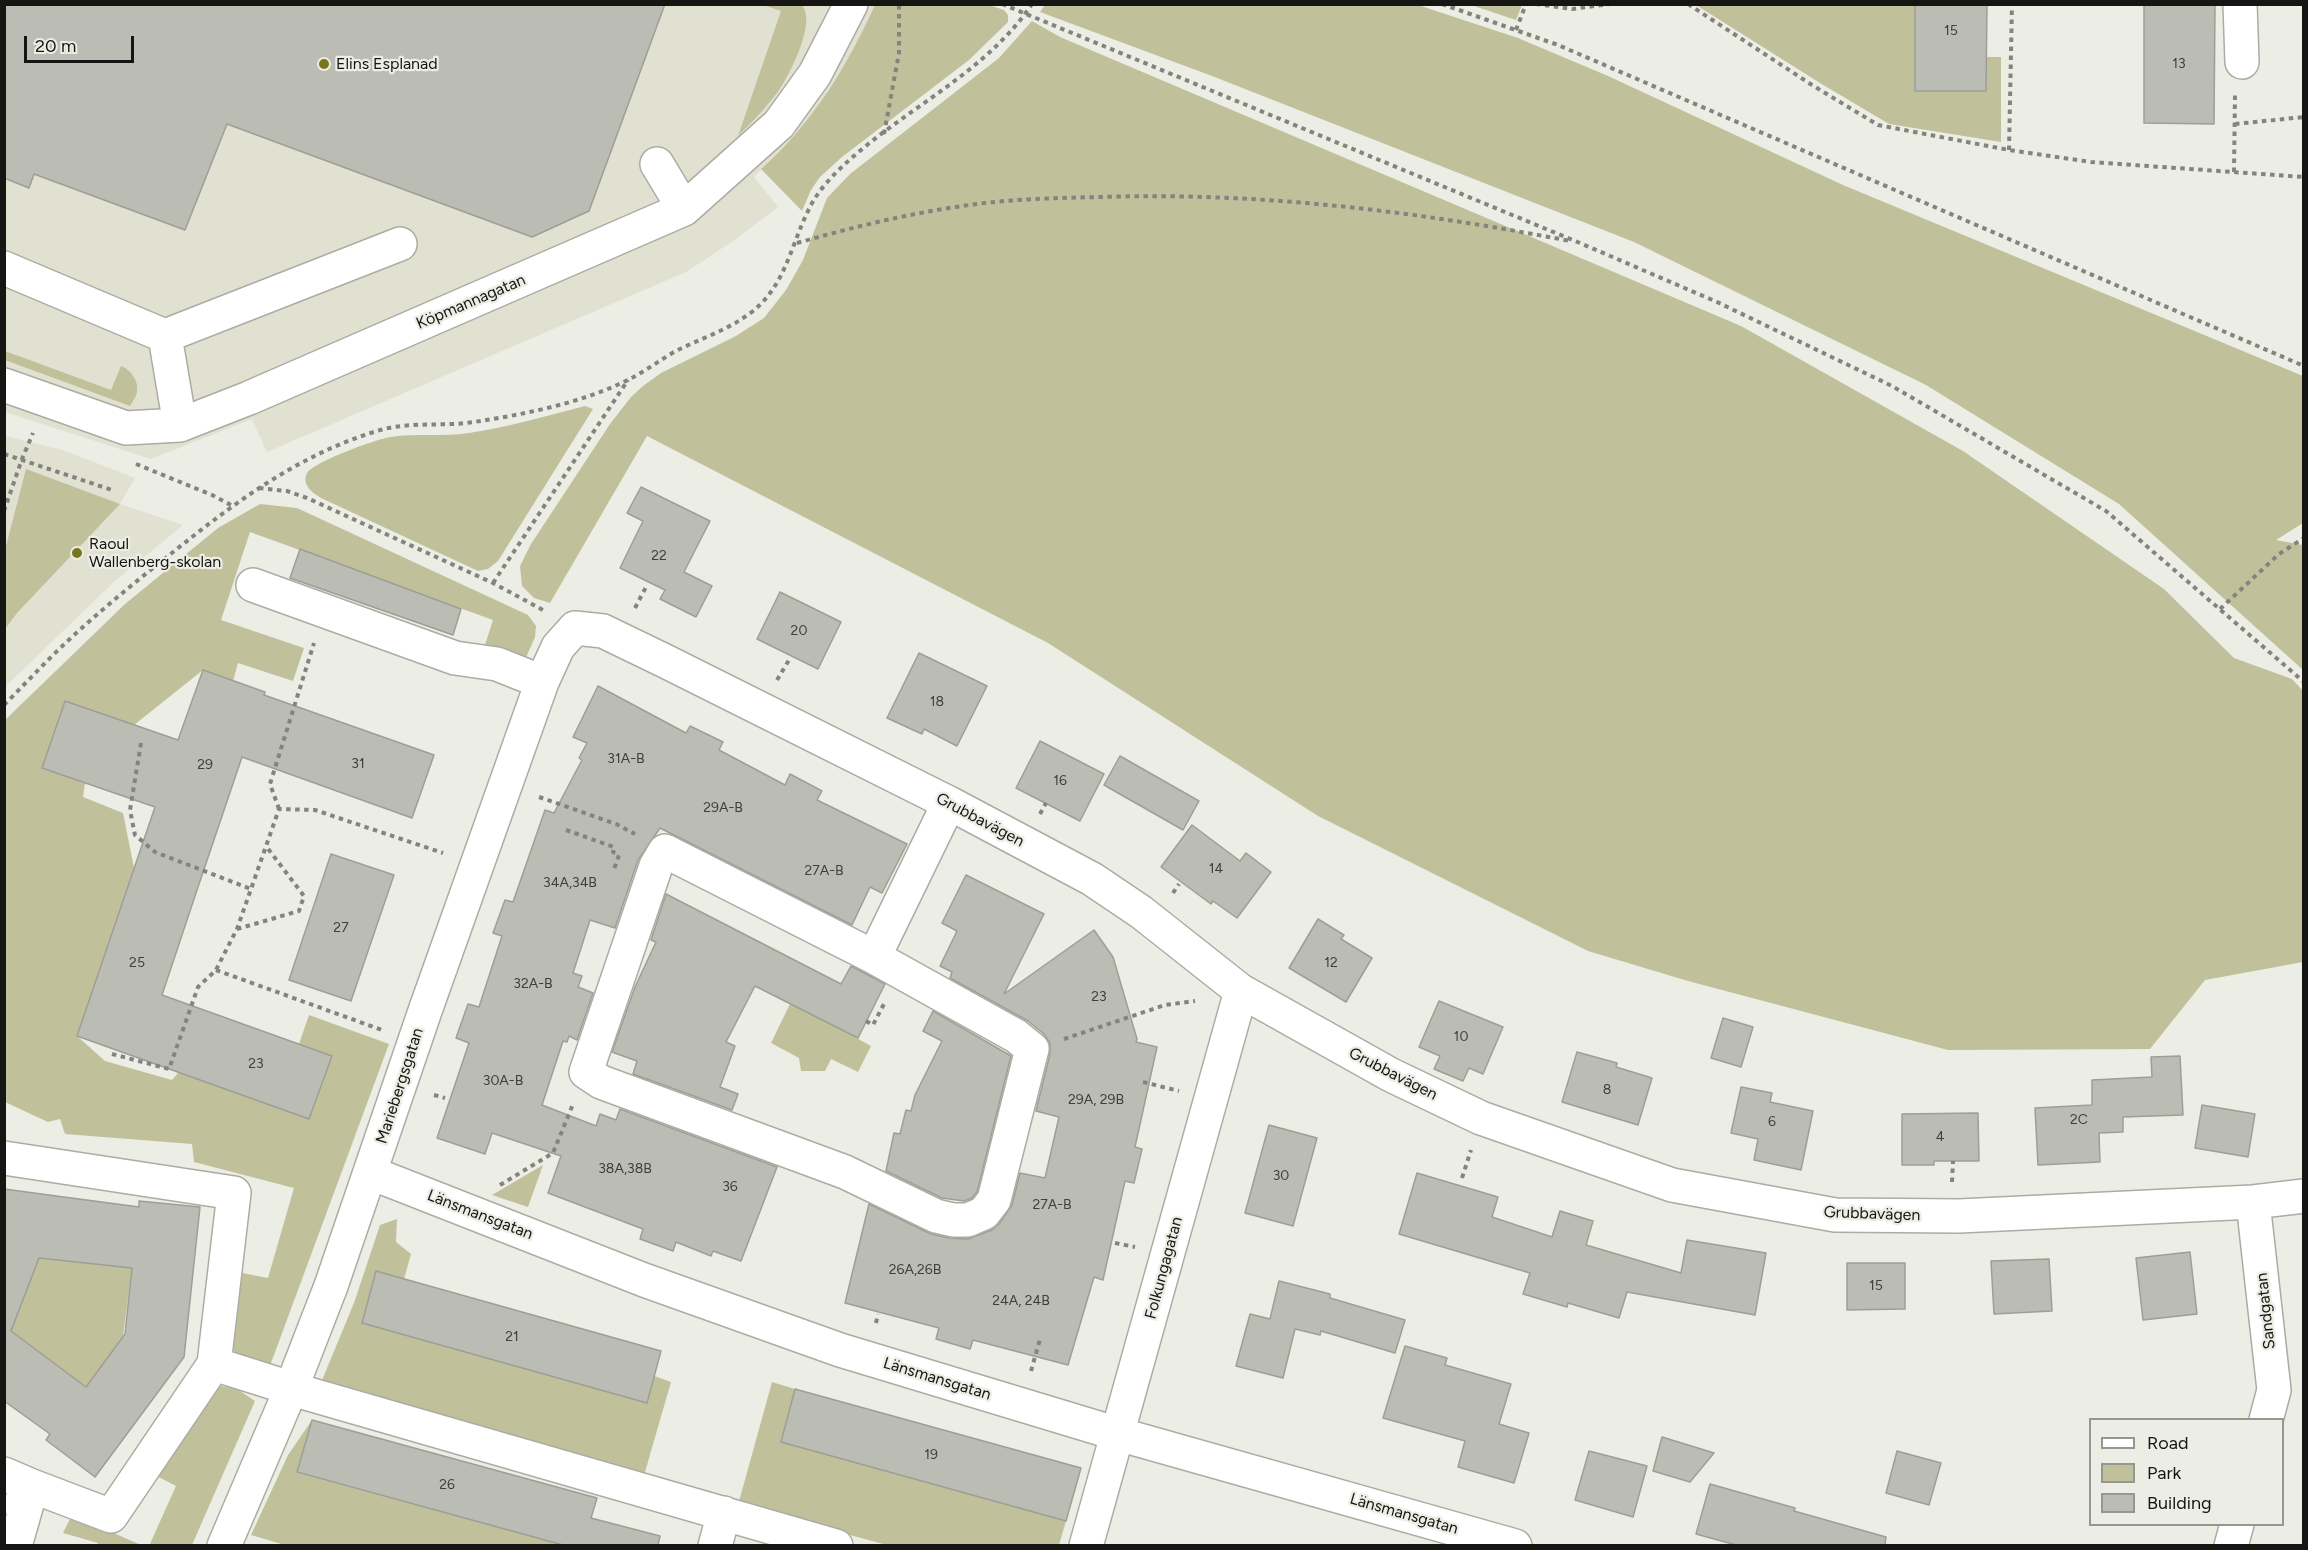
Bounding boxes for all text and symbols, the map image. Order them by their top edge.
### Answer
house number: 15 [1944,23,1958,39]
scale bar [27,24,136,62]
text: 20 m [35,35,76,57]
place label: Elins Esplanad [336,54,438,74]
house number: 13 [2172,56,2186,72]
marker: Elins Esplanad [317,57,331,71]
street label: Köpmannagatan [413,270,529,334]
place label: Raoul Wallenberg-skolan [89,534,221,572]
marker: Raoul Wallenberg-skolan [70,546,84,560]
house number: 22 [651,548,667,564]
house number: 20 [791,623,807,639]
house number: 18 [930,694,944,710]
house number: 31A-B [607,751,645,767]
house number: 31 [351,756,365,772]
house number: 29 [197,757,213,773]
house number: 16 [1053,773,1067,789]
street label: Grubbavägen [933,789,1027,851]
house number: 29A-B [703,800,743,816]
house number: 14 [1209,861,1223,877]
house number: 27A-B [804,863,844,879]
house number: 34A,34B [543,875,597,891]
house number: 27 [333,920,349,936]
house number: 25 [129,955,145,971]
house number: 12 [1324,955,1338,971]
house number: 32A-B [513,976,553,992]
house number: 23 [1091,989,1107,1005]
street label: Mariebergsgatan [372,1026,428,1146]
house number: 10 [1454,1029,1468,1045]
street label: Grubbavägen [1346,1043,1440,1105]
house number: 23 [248,1056,264,1072]
house number: 30A-B [483,1073,523,1089]
house number: 8 [1603,1082,1611,1098]
house number: 29A, 29B [1068,1092,1124,1108]
house number: 2C [2070,1112,2088,1128]
house number: 6 [1768,1114,1776,1130]
house number: 4 [1936,1129,1944,1145]
house number: 38A,38B [598,1161,652,1177]
house number: 30 [1273,1168,1289,1184]
house number: 36 [722,1179,738,1195]
street label: Länsmansgatan [424,1186,536,1244]
house number: 27A-B [1032,1197,1072,1213]
street label: Grubbavägen [1823,1203,1921,1225]
street label: Folkungagatan [1141,1215,1187,1321]
house number: 26A,26B [889,1262,941,1278]
street label: Sandgatan [2252,1272,2280,1350]
house number: 15 [1869,1278,1883,1294]
house number: 24A, 24B [992,1293,1050,1309]
house number: 21 [505,1329,519,1345]
street label: Länsmansgatan [881,1353,993,1405]
legend [2089,1418,2284,1526]
text: Road [2147,1432,2188,1454]
house number: 19 [924,1447,938,1463]
text: Park [2147,1462,2181,1484]
house number: 26 [439,1477,455,1493]
street label: Länsmansgatan [1348,1489,1460,1539]
text: Building [2147,1492,2212,1514]

